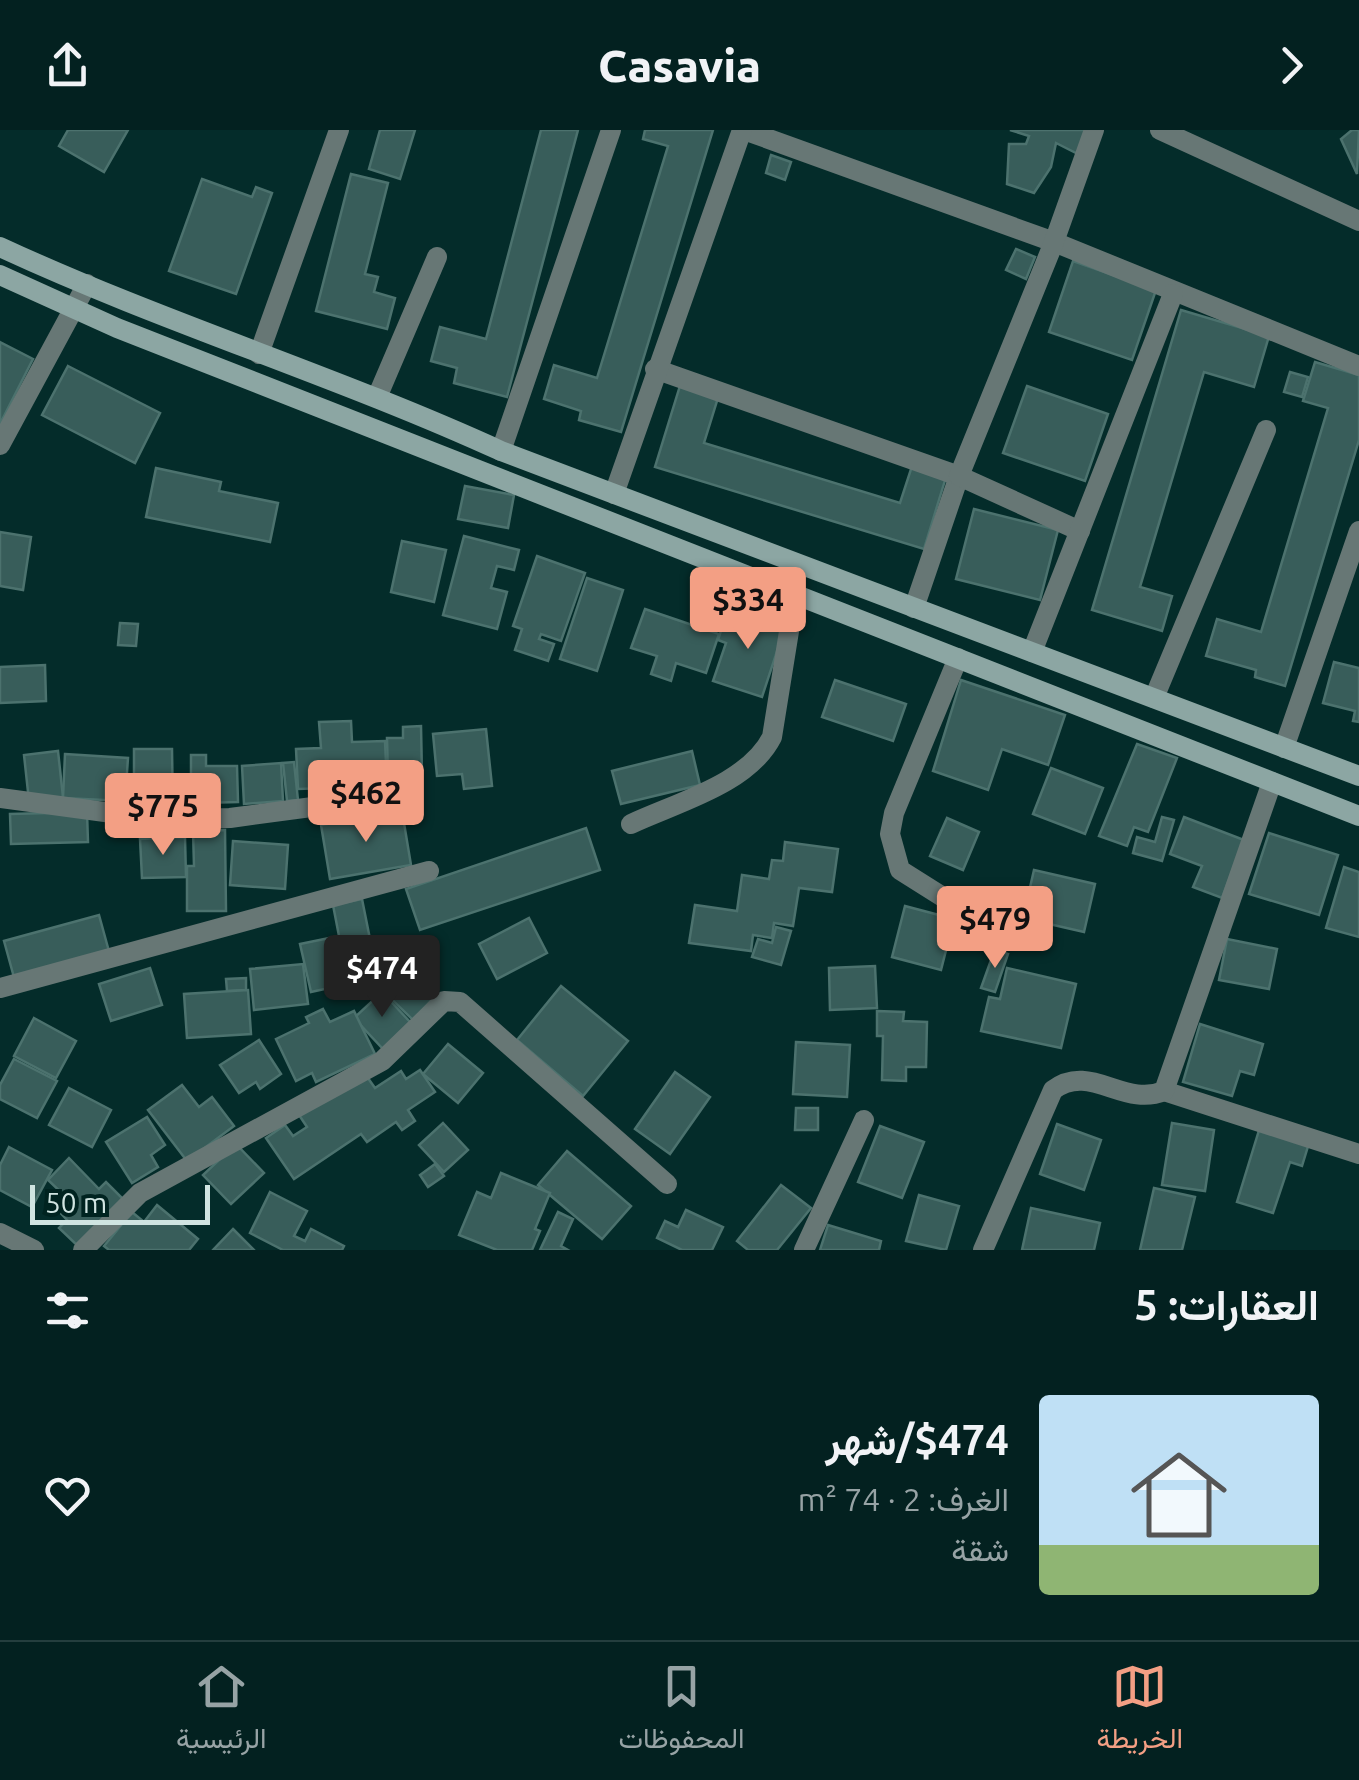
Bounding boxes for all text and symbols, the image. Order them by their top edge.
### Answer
icon: share [40,38,95,93]
icon: forward [1264,38,1319,93]
text: Casavia [598,40,761,91]
pin: $334 [689,567,807,652]
text: $334 [712,581,784,617]
pin: $462 [307,760,425,845]
pin: $775 [104,773,222,858]
text: $462 [330,774,402,810]
text: $775 [127,787,199,823]
pin: $479 [936,886,1054,971]
text: $479 [959,900,1031,936]
pin: $474 [323,935,441,1020]
text: $474 [346,949,418,985]
scale bar [30,1180,210,1224]
text: 50 m [45,1187,107,1218]
text: العقارات: 5 [1134,1281,1319,1328]
icon: filters [40,1283,95,1338]
text: $474/شهر [825,1416,1009,1463]
icon: home [1119,1435,1239,1555]
icon: heart [40,1468,95,1523]
text: الغرف: 2 · 74 m² [798,1481,1009,1517]
text: شقة [951,1531,1009,1567]
tab: الرئيسية [176,1659,266,1763]
tab: المحفوظات [618,1659,745,1763]
tab: الخريطة [1096,1659,1183,1763]

